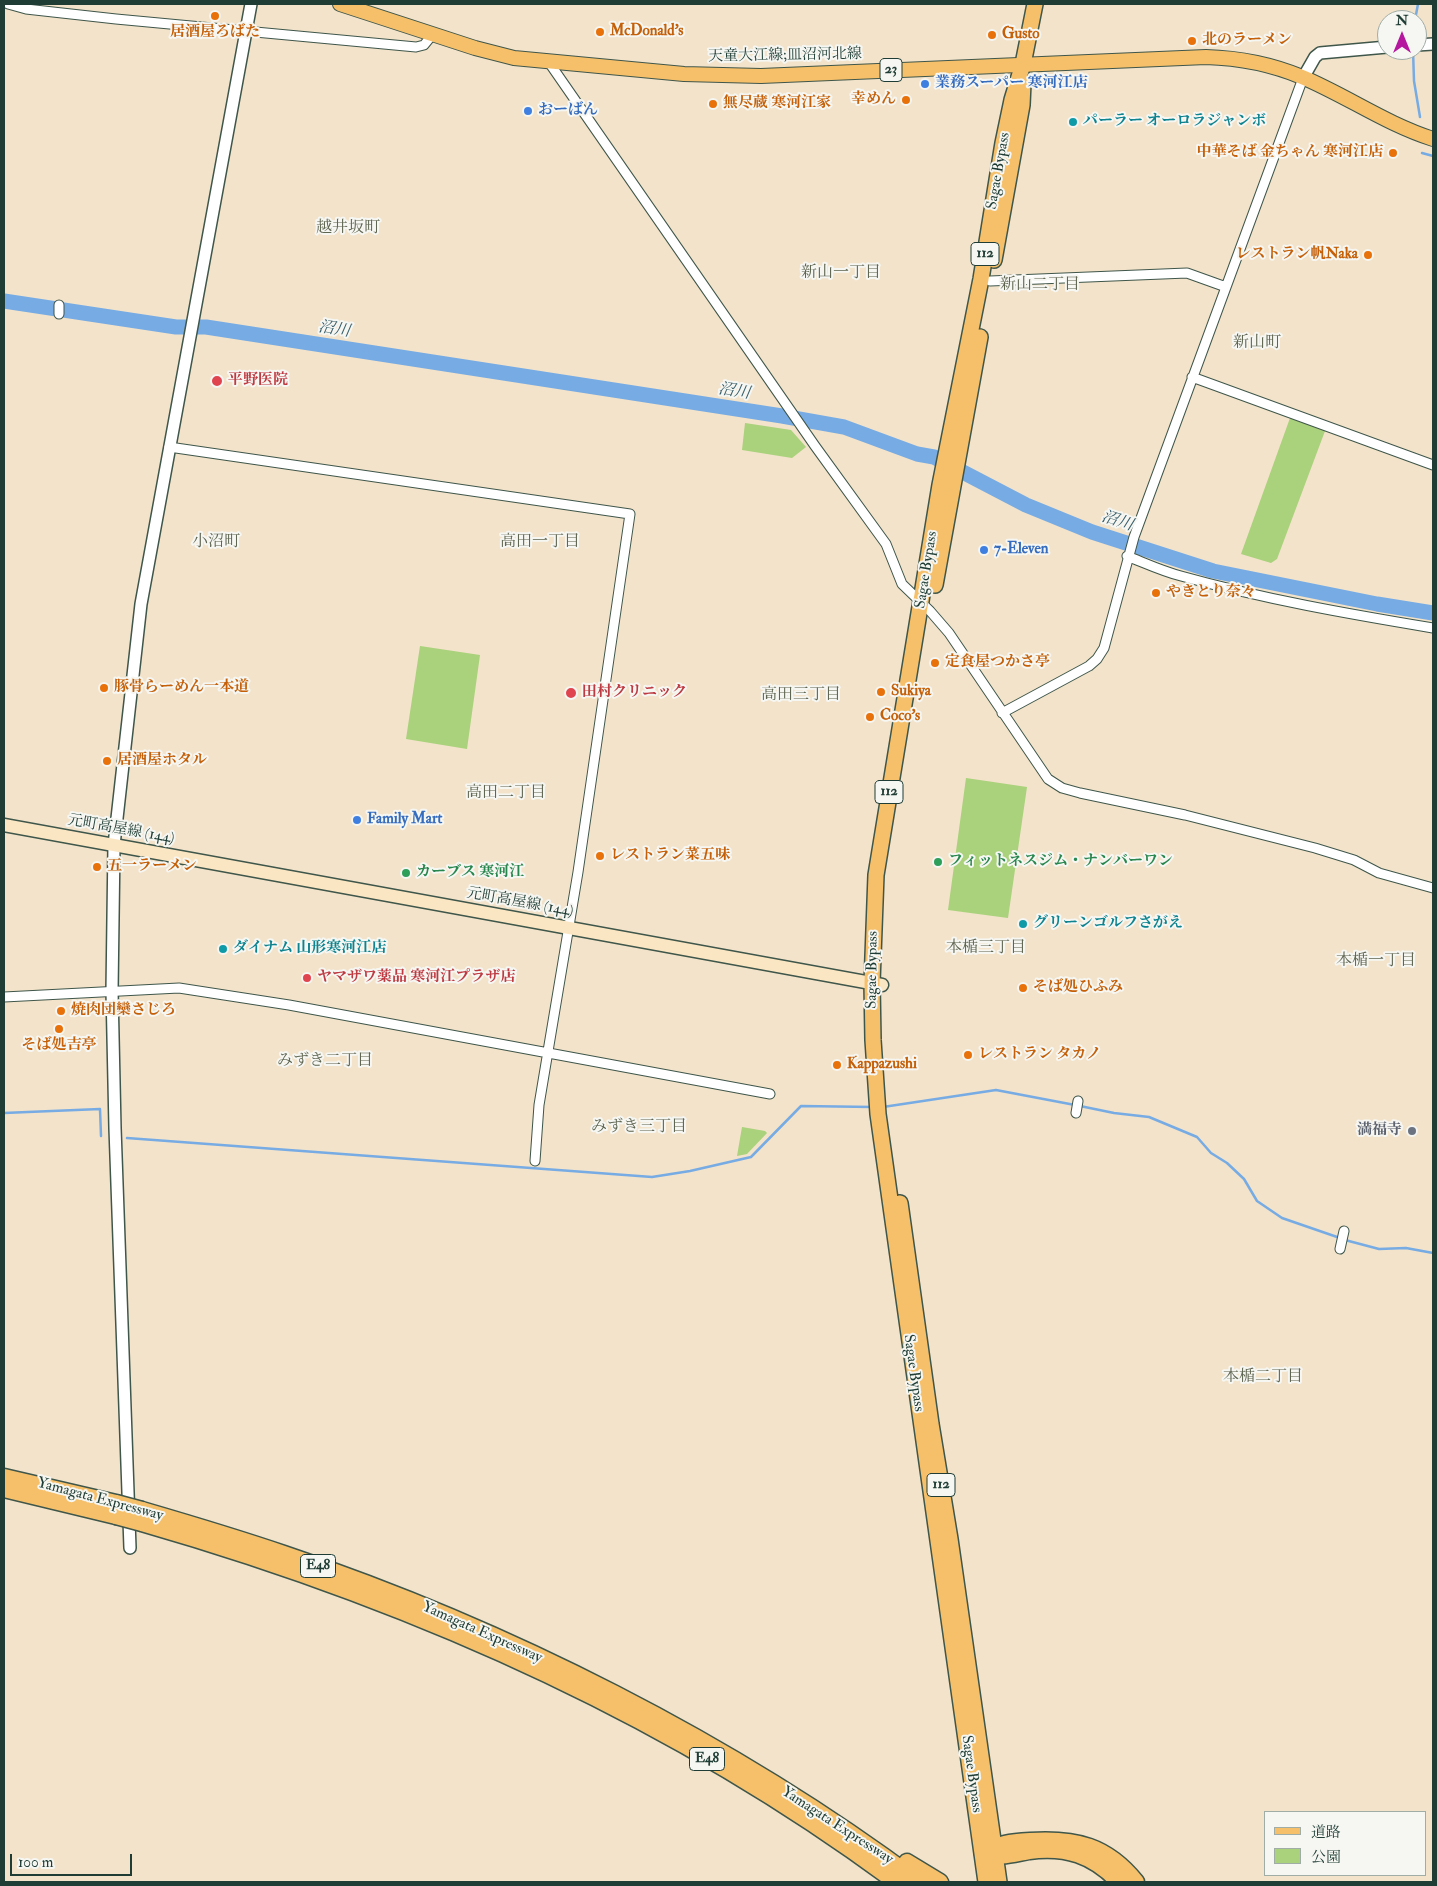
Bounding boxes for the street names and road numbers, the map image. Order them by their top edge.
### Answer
street label: 天童大江線;皿沼河北線 [708,46,862,66]
road number: 23 [880,58,902,82]
street label: Sagae Bypass [983,131,1015,211]
road number: 112 [971,242,999,266]
street label: Sagae Bypass [912,530,942,610]
road number: 112 [875,780,903,804]
street label: 元町高屋線 (144) [66,812,176,848]
street label: 元町高屋線 (144) [465,885,575,921]
street label: Sagae Bypass [863,931,883,1009]
street label: Sagae Bypass [899,1333,927,1413]
road number: 112 [927,1474,955,1496]
street label: Yamagata Expressway [35,1475,165,1525]
road number: E48 [300,1554,336,1578]
street label: Yamagata Expressway [419,1598,545,1668]
street label: Sagae Bypass [957,1734,985,1814]
road number: E48 [690,1748,724,1770]
street label: Yamagata Expressway [778,1783,896,1869]

